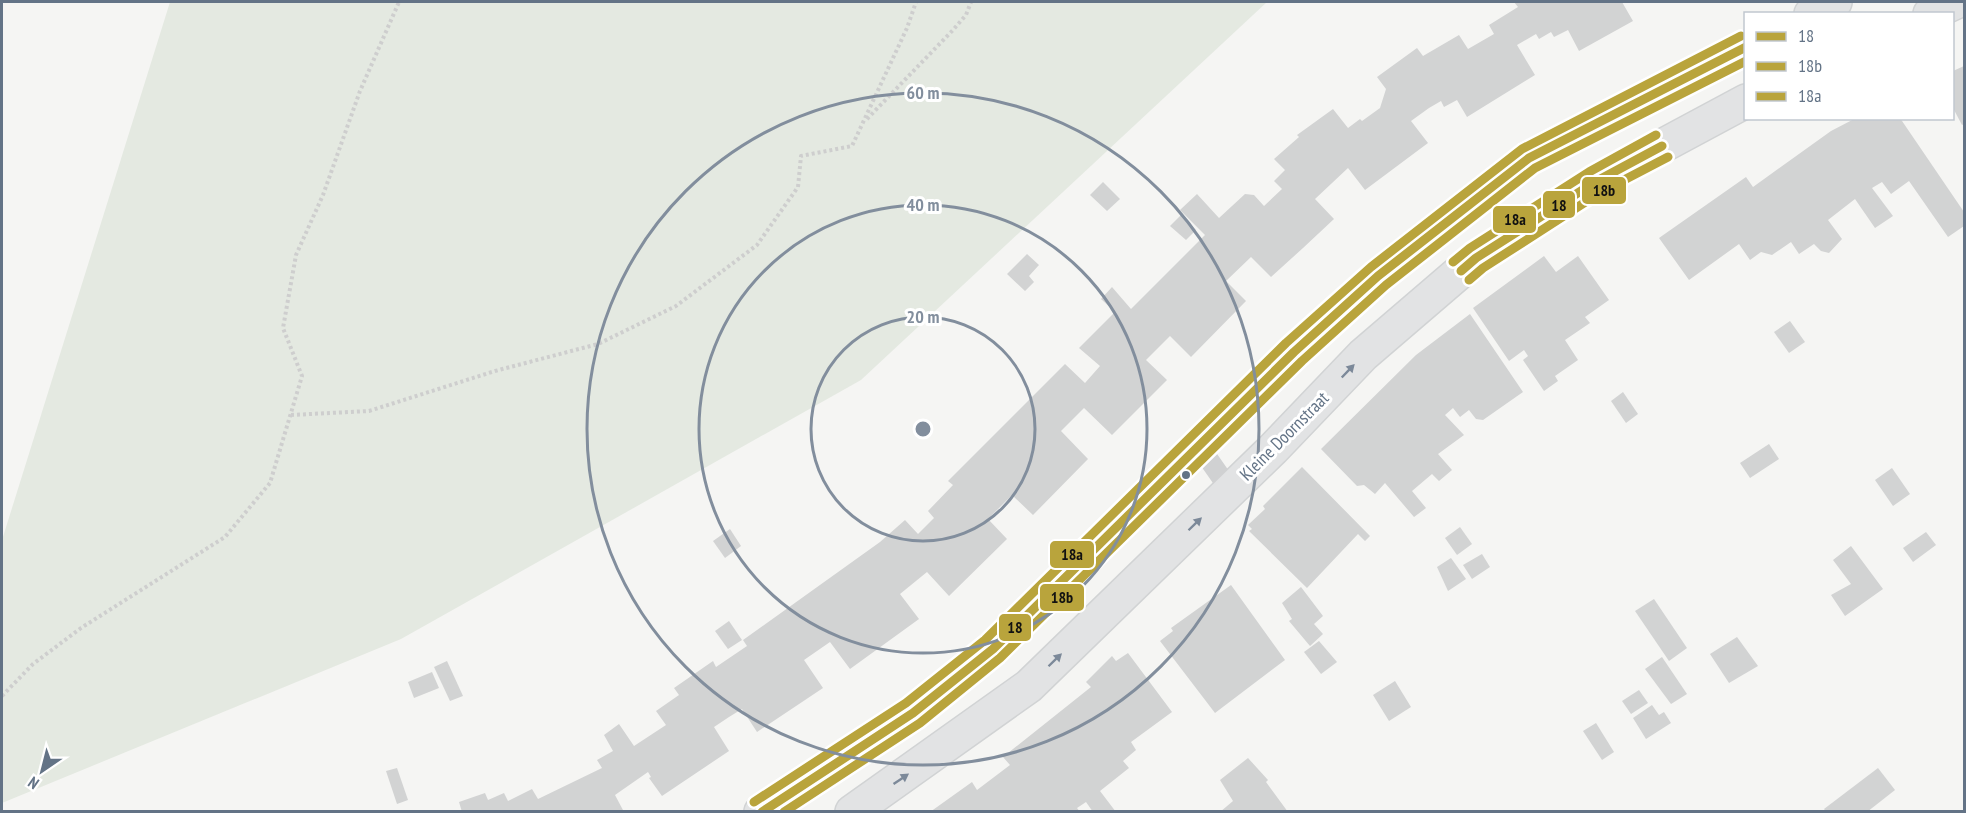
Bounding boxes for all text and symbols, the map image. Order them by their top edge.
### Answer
legend [1744,12,1954,120]
text: 18 [1798,24,1814,47]
text: 18b [1798,54,1822,77]
text: 60 m [907,81,939,104]
text: 18a [1798,84,1821,107]
line badge: 18b [1581,176,1627,205]
text: 18b [1593,180,1615,200]
line badge: 18 [1542,190,1576,219]
text: 40 m [907,193,939,216]
text: 18 [1551,195,1567,215]
line badge: 18a [1492,205,1537,234]
text: 18a [1504,209,1526,229]
text: 20 m [907,305,939,328]
one-way arrow [1340,365,1354,379]
street label: Kleine Doornstraat [1235,387,1333,485]
centre of rings [913,419,933,439]
unlabelled marker [1180,469,1192,481]
one-way arrow [1188,518,1202,532]
line badge: 18a [1049,540,1095,569]
text: 18a [1061,544,1083,564]
line badge: 18b [1039,583,1085,612]
text: 18b [1051,587,1073,607]
line badge: 18 [998,613,1032,642]
text: 18 [1007,617,1023,637]
one-way arrow [1048,654,1062,668]
north arrow [12,741,72,801]
text: N [24,773,43,794]
one-way arrow [893,774,909,785]

